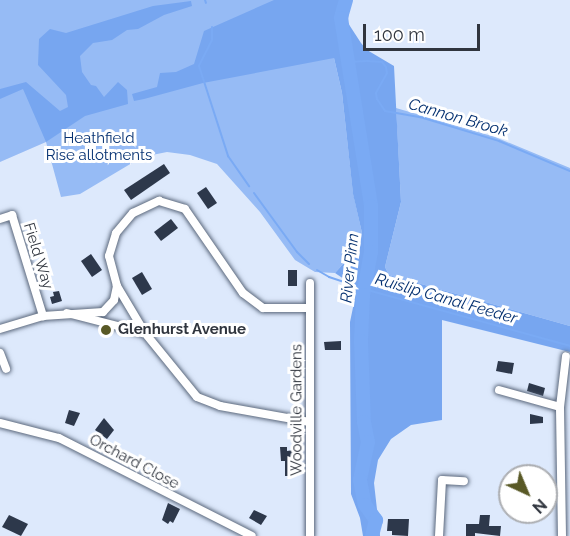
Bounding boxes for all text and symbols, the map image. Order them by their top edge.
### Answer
scale bar [366,12,483,50]
text: 100 m [374,24,425,45]
water label: Cannon Brook [406,95,510,141]
park label: Heathfield Rise allotments [46,129,152,164]
street label: Field Way [19,220,57,292]
water label: River Pinn [337,232,363,304]
water label: Ruislip Canal Feeder [373,269,519,329]
place label: Glenhurst Avenue [118,321,246,339]
marker: Glenhurst Avenue [99,323,113,337]
street label: Woodville Gardens [288,344,306,476]
street label: Orchard Close [86,431,182,493]
north arrow [498,464,558,524]
text: N [528,495,550,517]

